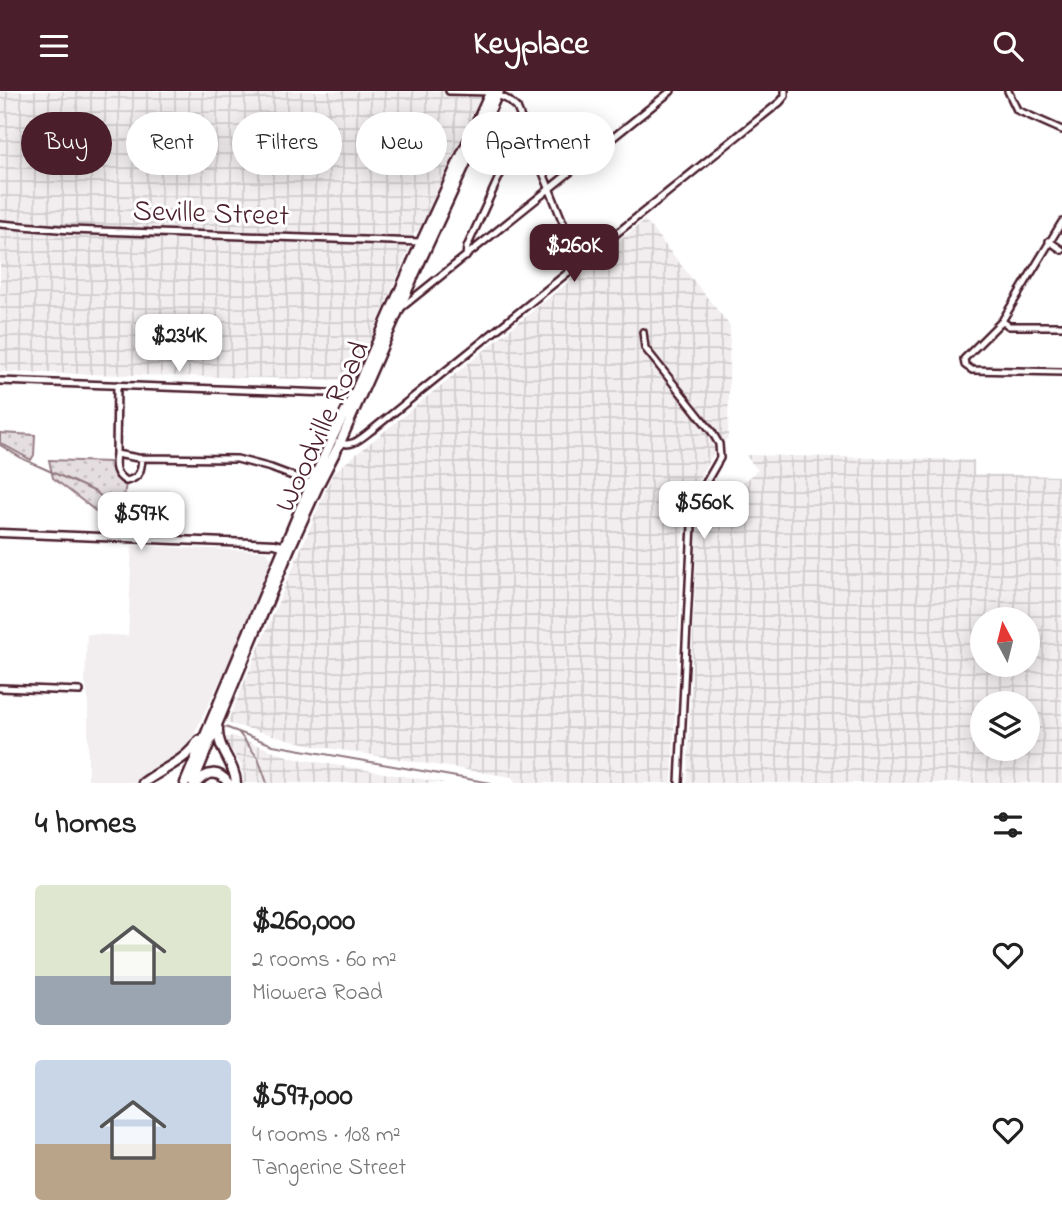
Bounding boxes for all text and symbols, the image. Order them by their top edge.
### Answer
text: Keyplace [473,22,589,69]
icon: menu [35,27,73,65]
icon: search [989,27,1027,65]
chip: Buy [21,112,112,175]
chip: Rent [126,112,218,175]
chip: Filters [232,112,342,175]
chip: New [356,112,447,175]
chip: Apartment [461,112,615,175]
street label: Seville Street [132,190,290,240]
pin: $260K [525,225,623,284]
text: $260K [546,230,602,263]
pin: $234K [130,315,228,374]
text: $234K [151,320,207,353]
street label: Woodville Road [265,334,383,520]
pin: $560K [655,482,753,541]
text: $560K [675,487,733,520]
pin: $597K [92,493,190,552]
text: $597K [114,498,168,531]
north arrow [970,607,1040,677]
map controls [970,607,1040,761]
button: layers [970,691,1040,761]
text: 4 homes [35,803,137,847]
icon: filters [989,806,1027,844]
text: $260,000 [252,900,355,944]
icon: home [91,913,175,997]
icon: heart [989,936,1027,974]
text: 2 rooms · 60 m² [252,944,397,977]
text: Miowera Road [252,977,383,1010]
text: $597,000 [252,1075,353,1119]
icon: home [91,1088,175,1172]
icon: heart [989,1111,1027,1149]
text: 4 rooms · 108 m² [252,1119,401,1152]
text: Tangerine Street [252,1152,406,1185]

